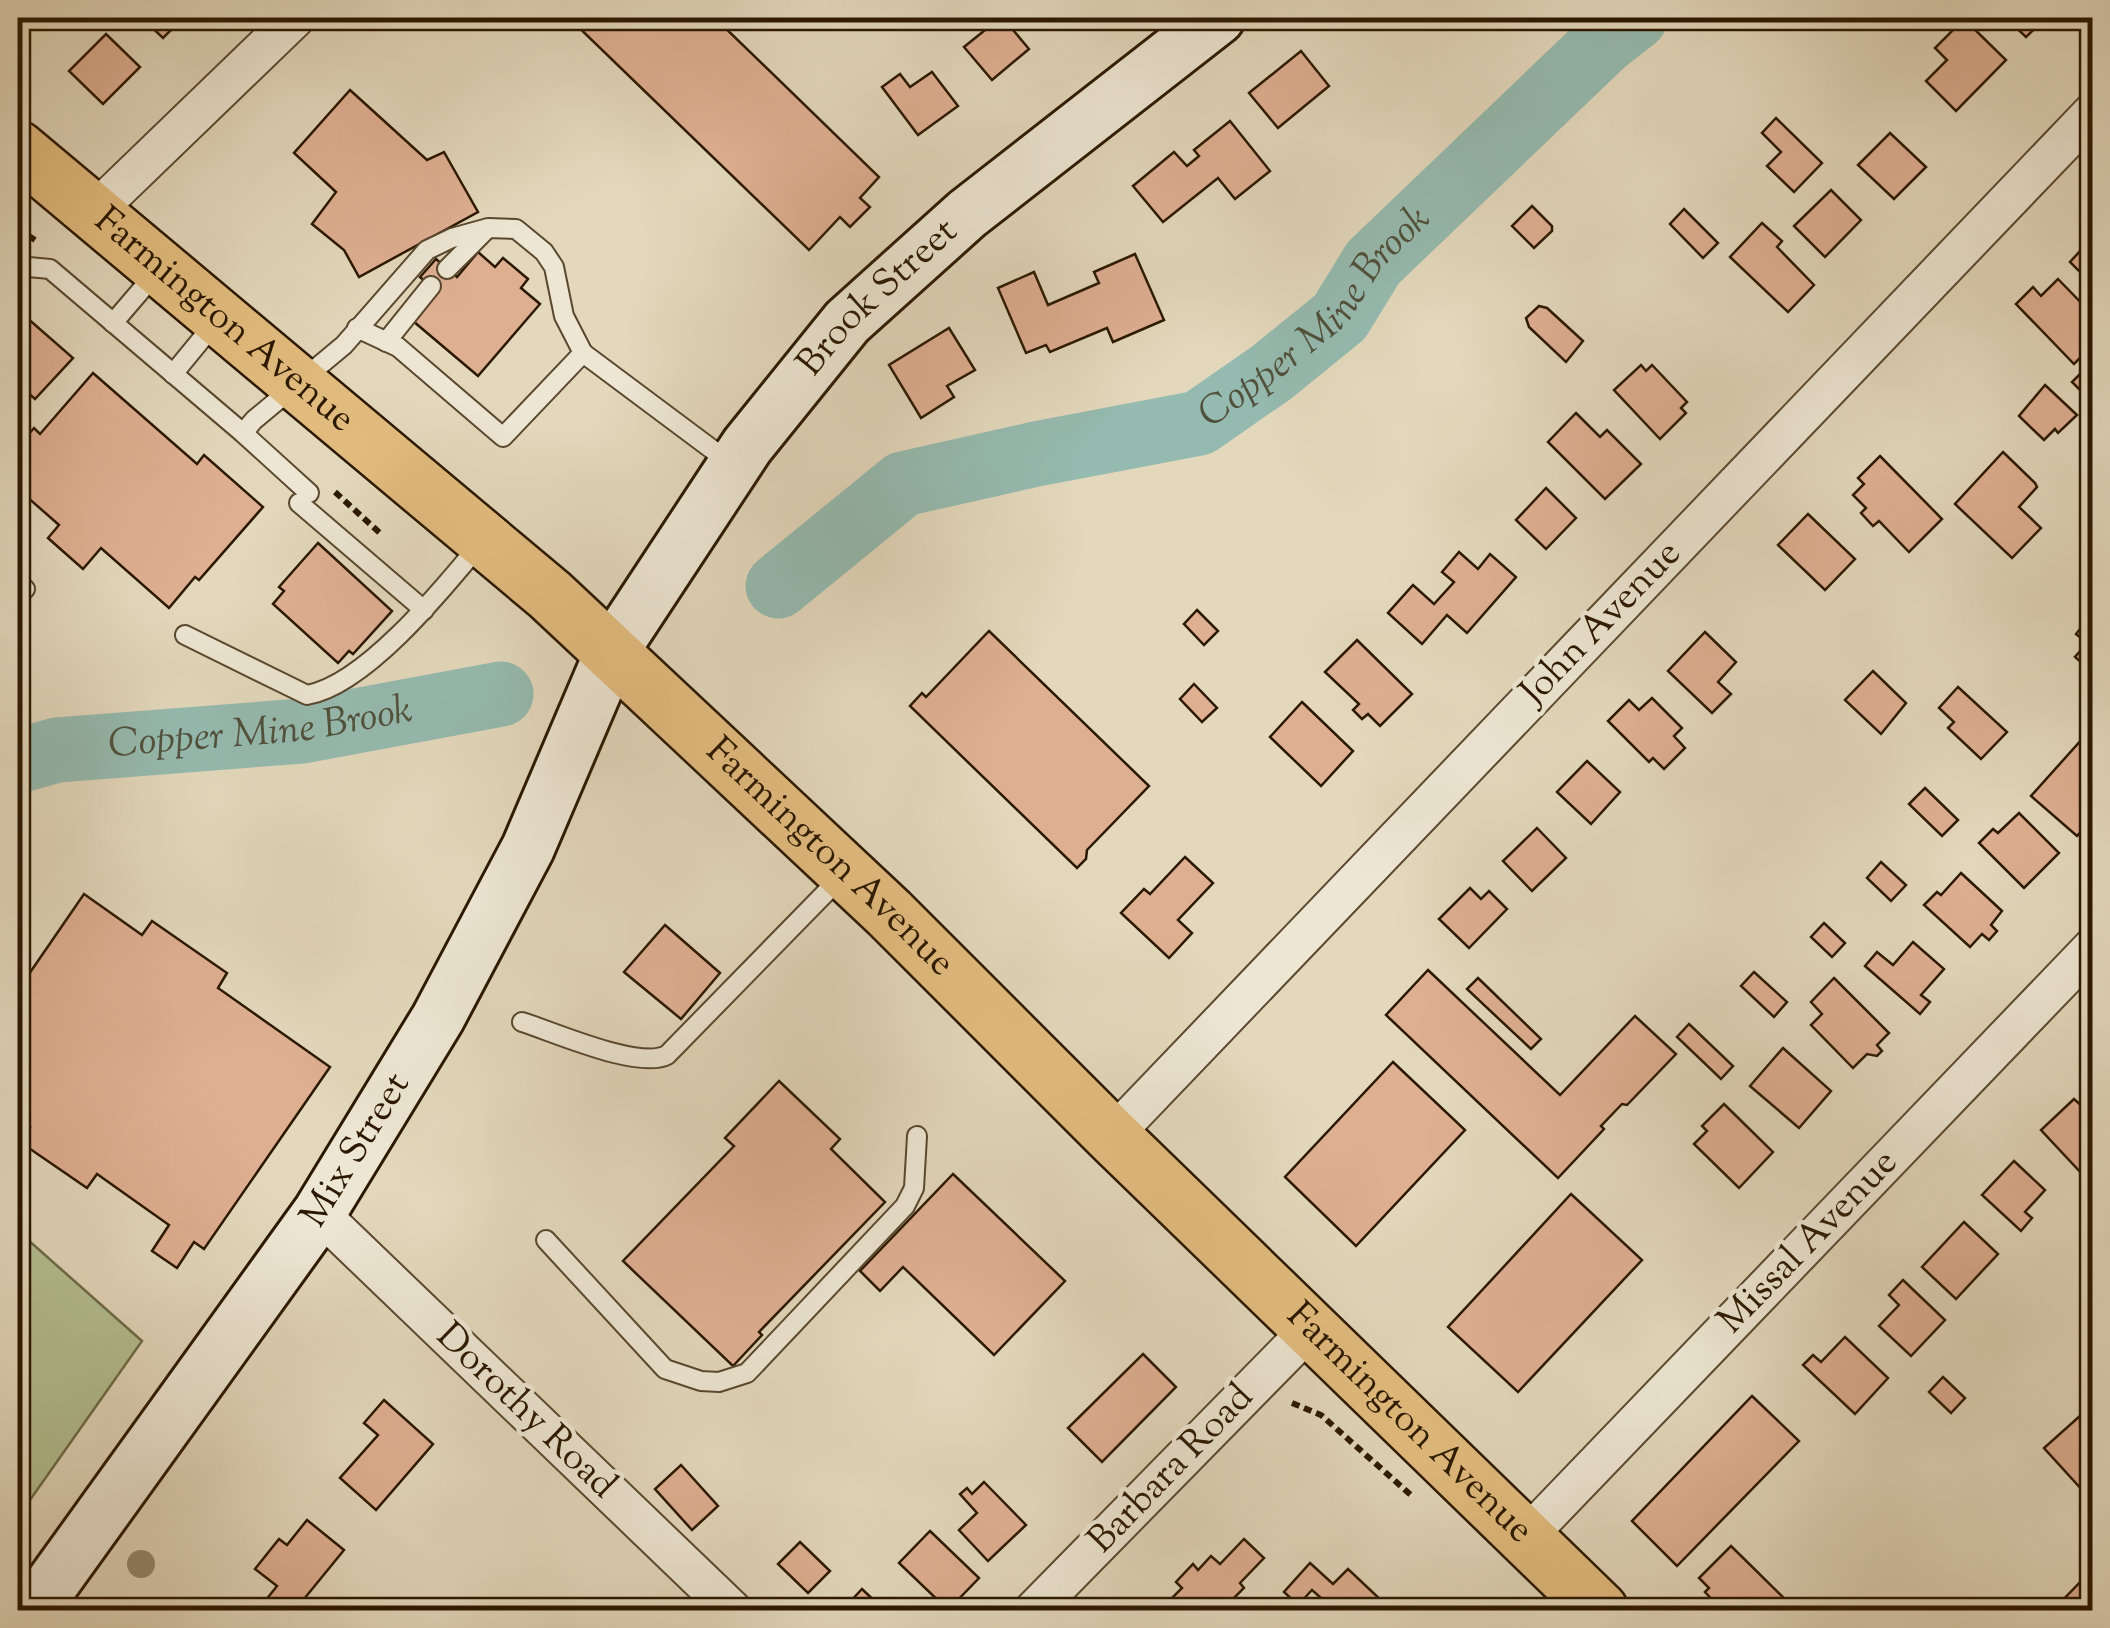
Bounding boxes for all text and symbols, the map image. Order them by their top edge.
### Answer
water label: Copper Mine Brook [1187,193,1444,443]
street label: Farmington Avenue [81,196,366,447]
street label: Brook Street [786,207,971,389]
street label: John Avenue [1508,529,1695,720]
water label: Copper Mine Brook [106,683,417,774]
street label: Farmington Avenue [693,726,966,990]
street label: Mix Street [289,1063,425,1239]
street label: Missal Avenue [1707,1138,1911,1348]
street label: Farmington Avenue [1273,1291,1544,1557]
street label: Dorothy Road [422,1312,628,1512]
street label: Barbara Road [1077,1373,1267,1567]

